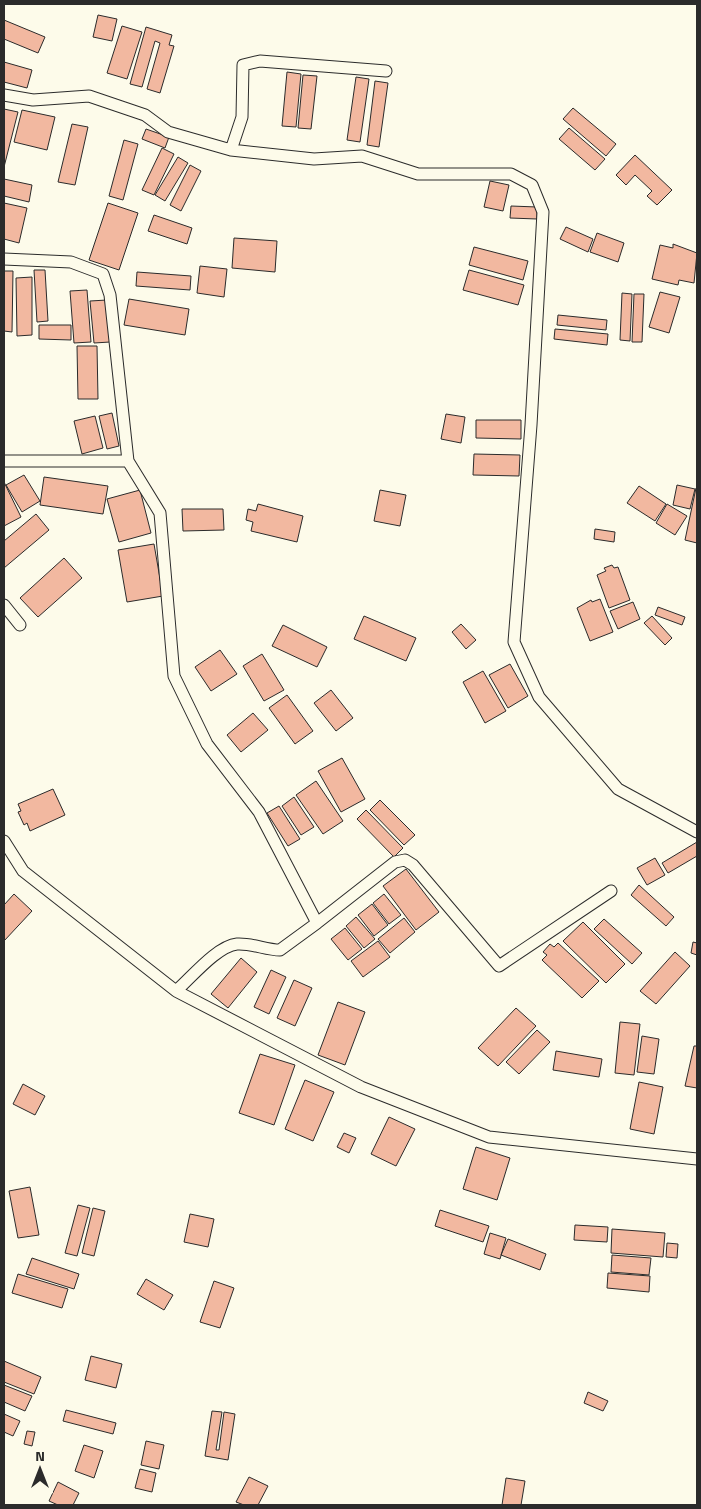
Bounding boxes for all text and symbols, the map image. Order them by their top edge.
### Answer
north arrow [15,1444,65,1494]
text: N [35,1445,45,1466]

